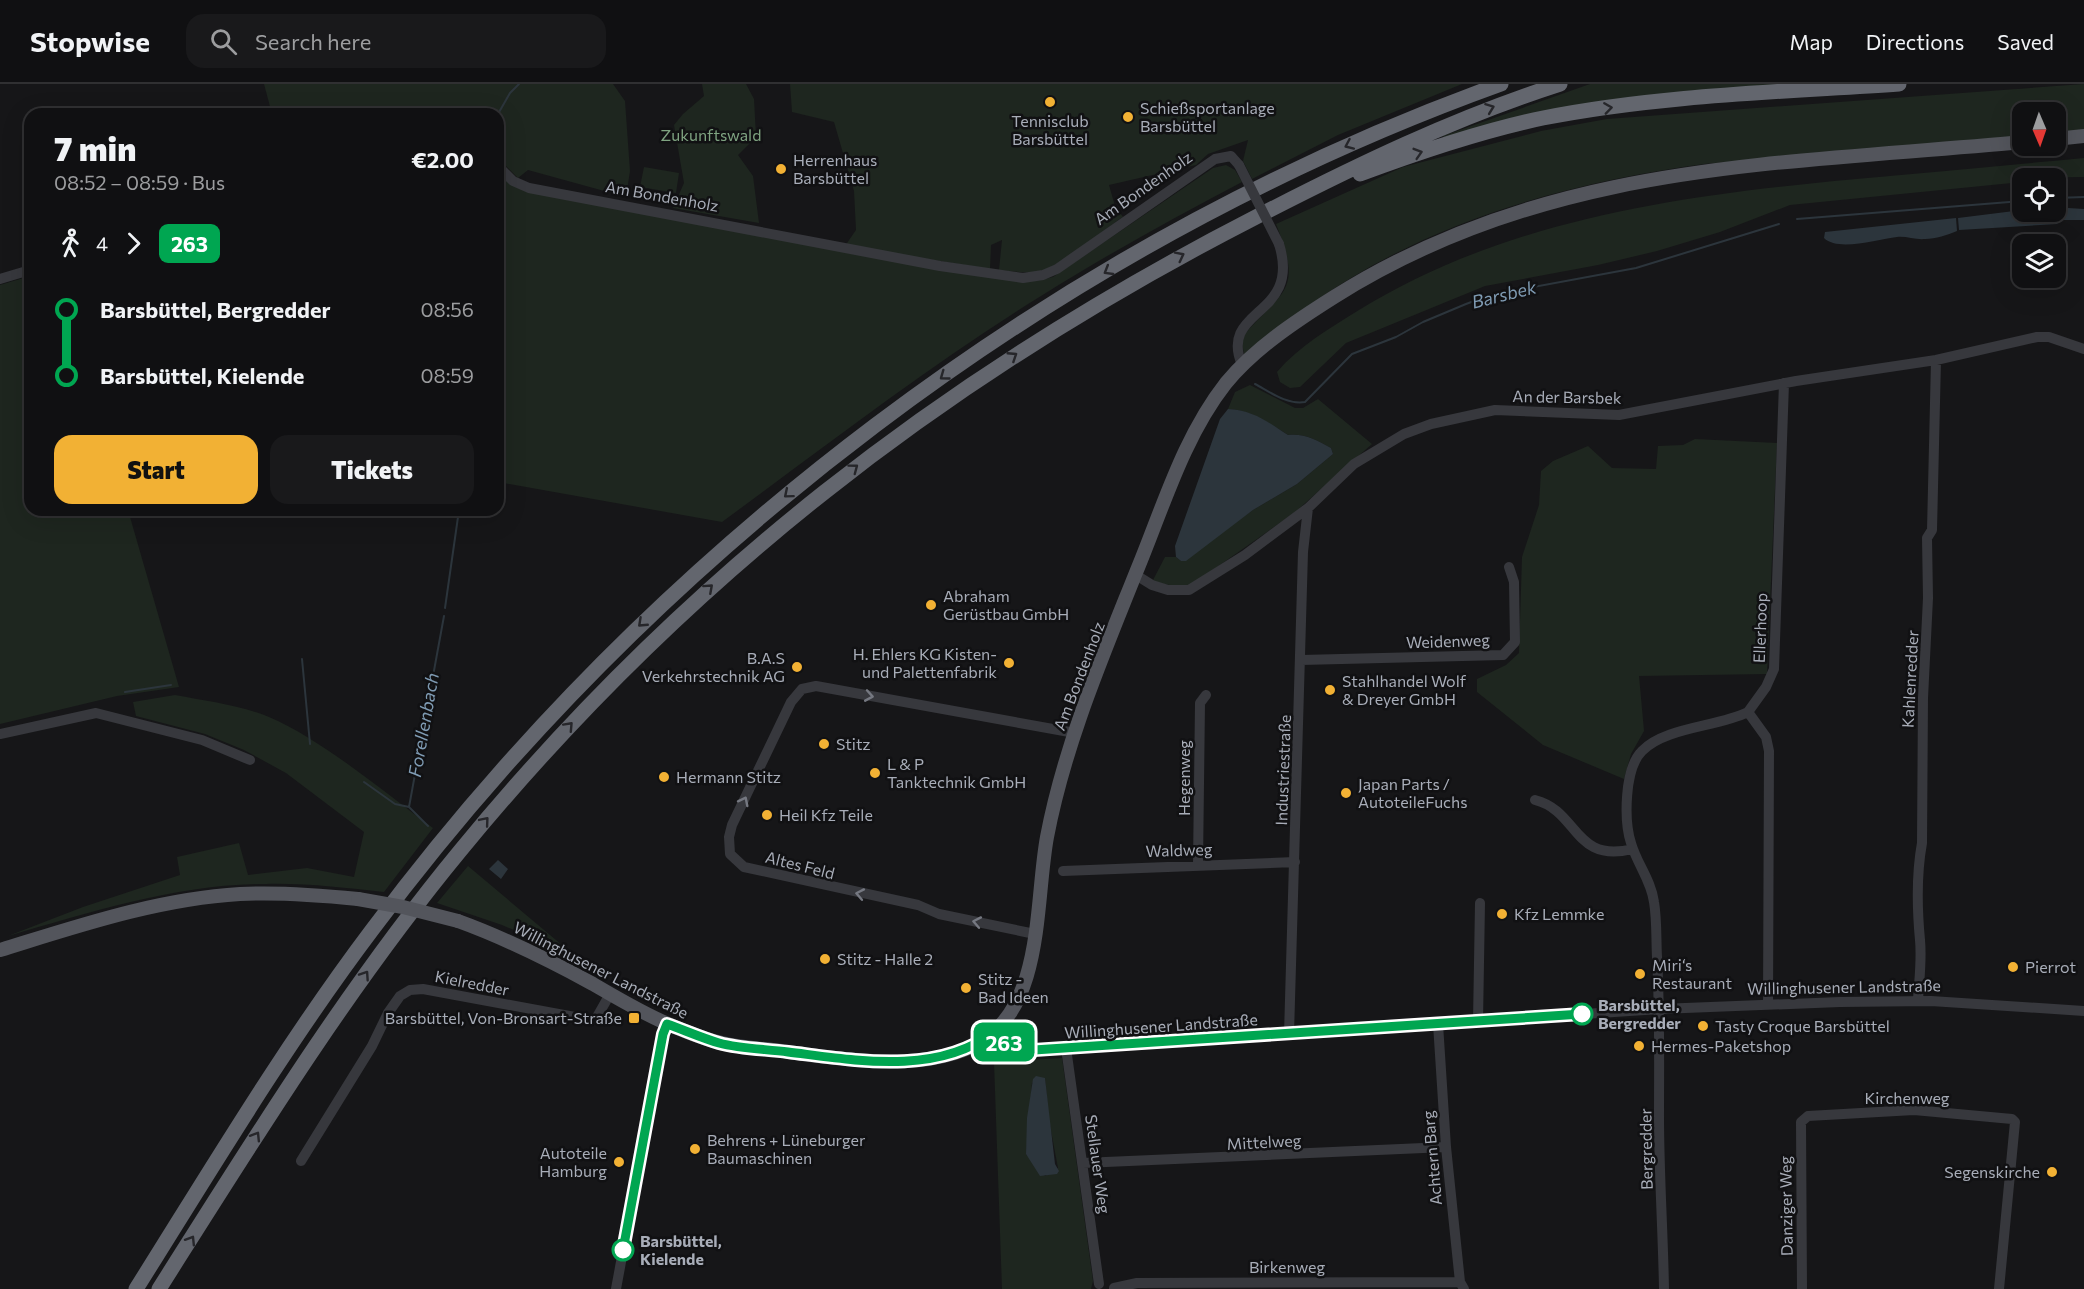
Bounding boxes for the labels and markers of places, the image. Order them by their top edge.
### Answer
marker: Tennisclub Barsbüttel [1043,95,1057,109]
place label: Schießsportanlage Barsbüttel [1140,98,1275,135]
marker: Schießsportanlage Barsbüttel [1121,110,1135,124]
place label: Tennisclub Barsbüttel [1011,111,1089,148]
place label: Herrenhaus Barsbüttel [793,150,877,187]
marker: Herrenhaus Barsbüttel [774,162,788,176]
place label: Abraham Gerüstbau GmbH [943,586,1069,623]
marker: Abraham Gerüstbau GmbH [924,598,938,612]
place label: H. Ehlers KG Kisten- und Palettenfabrik [853,644,997,681]
place label: B.A.S Verkehrstechnik AG [642,648,785,685]
marker: H. Ehlers KG Kisten- und Palettenfabrik [1002,656,1016,670]
marker: B.A.S Verkehrstechnik AG [790,660,804,674]
place label: Stahlhandel Wolf & Dreyer GmbH [1342,671,1467,708]
marker: Stahlhandel Wolf & Dreyer GmbH [1323,683,1337,697]
place label: Stitz [836,734,870,753]
marker: Stitz [817,737,831,751]
place label: L & P Tanktechnik GmbH [887,754,1026,791]
marker: L & P Tanktechnik GmbH [868,766,882,780]
place label: Hermann Stitz [676,767,781,786]
marker: Hermann Stitz [657,770,671,784]
place label: Japan Parts / AutoteileFuchs [1358,774,1467,811]
marker: Japan Parts / AutoteileFuchs [1339,786,1353,800]
place label: Heil Kfz Teile [779,805,873,824]
marker: Heil Kfz Teile [760,808,774,822]
place label: Kfz Lemmke [1514,904,1604,923]
marker: Kfz Lemmke [1495,907,1509,921]
place label: Stitz - Halle 2 [837,949,933,968]
marker: Stitz - Halle 2 [818,952,832,966]
place label: Miri‘s Restaurant [1652,955,1733,992]
place label: Pierrot [2025,957,2077,976]
marker: Pierrot [2006,960,2020,974]
marker: Miri‘s Restaurant [1633,967,1647,981]
place label: Stitz - Bad Ideen [978,969,1049,1006]
marker: Stitz - Bad Ideen [959,981,973,995]
place label: Barsbüttel, Bergredder [1598,995,1681,1032]
marker: Barsbüttel, Bergredder [1571,1003,1593,1025]
place label: Barsbüttel, Von-Bronsart-Straße [385,1008,622,1027]
marker: Barsbüttel, Von-Bronsart-Straße [627,1011,641,1025]
place label: Tasty Croque Barsbüttel [1715,1016,1890,1035]
marker: Tasty Croque Barsbüttel [1696,1019,1710,1033]
place label: Hermes-Paketshop [1651,1036,1791,1055]
marker: Hermes-Paketshop [1632,1039,1646,1053]
place label: Behrens + Lüneburger Baumaschinen [707,1130,866,1167]
marker: Behrens + Lüneburger Baumaschinen [688,1142,702,1156]
place label: Autoteile Hamburg [539,1143,607,1180]
marker: Autoteile Hamburg [612,1155,626,1169]
place label: Segenskirche [1944,1162,2040,1181]
marker: Segenskirche [2045,1165,2059,1179]
place label: Barsbüttel, Kielende [640,1231,722,1268]
marker: Barsbüttel, Kielende [612,1239,634,1261]

